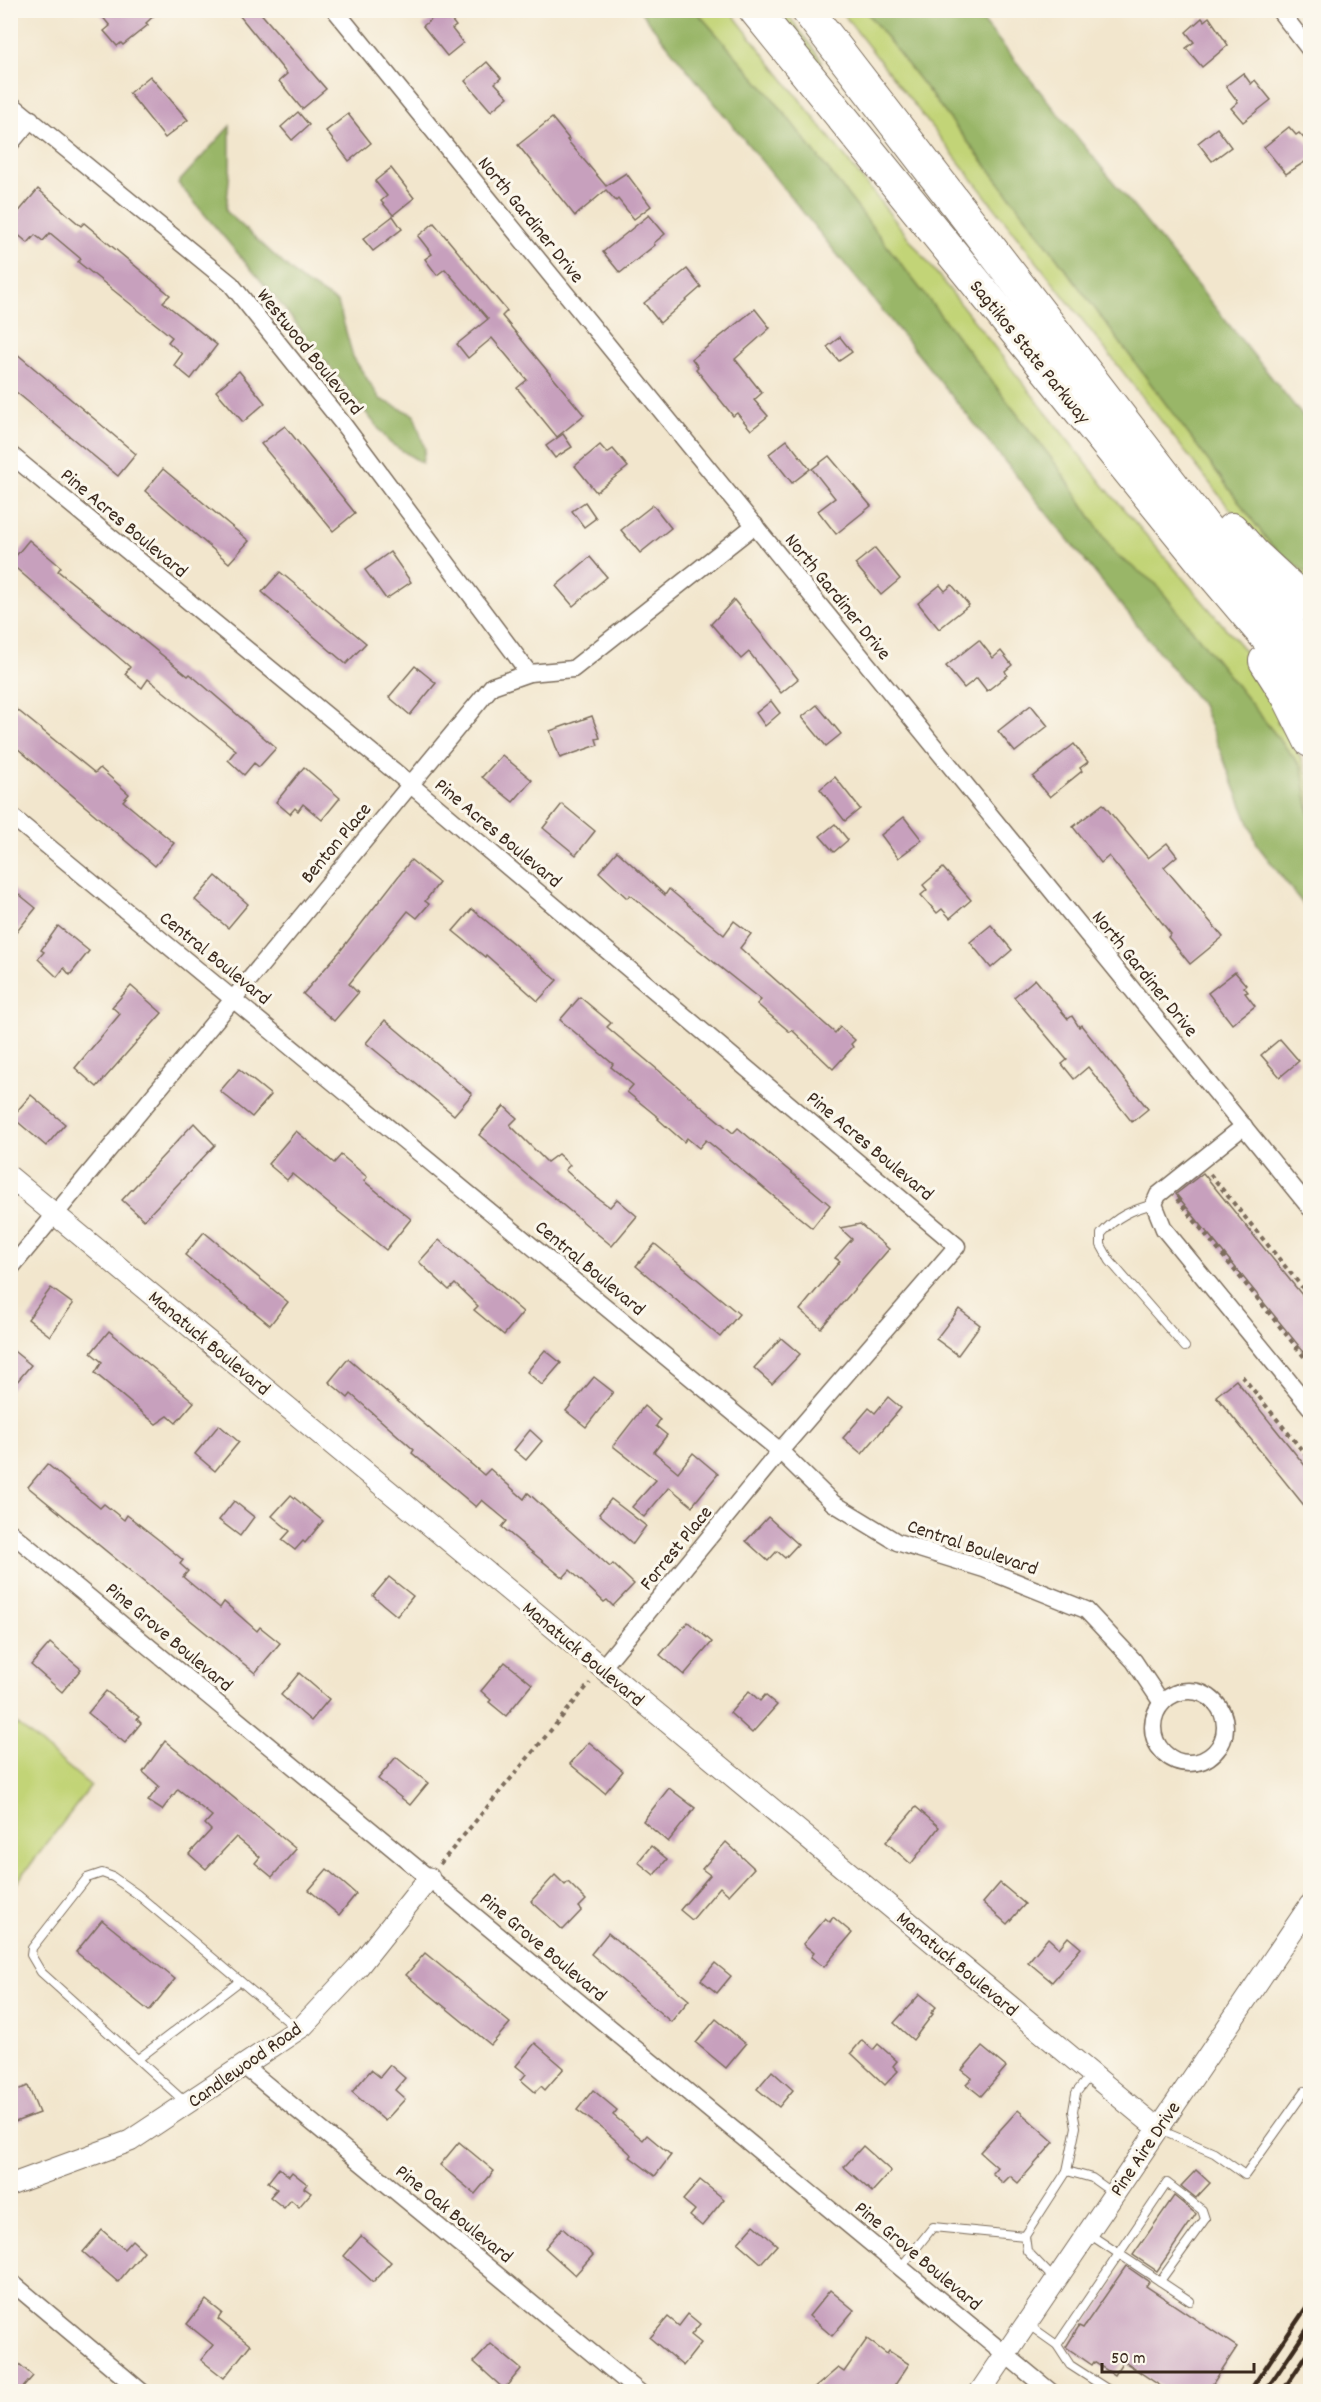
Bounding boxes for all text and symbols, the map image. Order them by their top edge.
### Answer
street label: North Gardiner Drive [470,152,590,290]
street label: Sagtikos State Parkway [961,275,1096,432]
street label: Westwood Boulevard [249,284,369,422]
street label: Pine Acres Boulevard [53,463,193,586]
street label: North Gardiner Drive [777,529,897,667]
street label: Pine Acres Boulevard [427,773,567,896]
street label: Benton Place [295,797,380,890]
street label: Central Boulevard [152,905,276,1013]
street label: North Gardiner Drive [1084,906,1204,1044]
street label: Pine Acres Boulevard [799,1086,939,1209]
street label: Central Boulevard [528,1215,650,1324]
street label: Manatuck Boulevard [141,1285,275,1404]
street label: Forrest Place [634,1500,720,1597]
street label: Central Boulevard [903,1513,1041,1584]
street label: Pine Grove Boulevard [98,1577,238,1700]
street label: Manatuck Boulevard [515,1596,649,1715]
street label: Pine Grove Boulevard [472,1887,612,2010]
street label: Manatuck Boulevard [889,1906,1023,2025]
street label: Candlewood Road [183,2017,308,2116]
street label: Pine Aire Drive [1104,2096,1189,2203]
street label: Pine Oak Boulevard [388,2159,518,2272]
street label: Pine Grove Boulevard [847,2196,987,2319]
scale bar [1102,2336,1254,2374]
text: 50 m [1111,2347,1146,2372]

